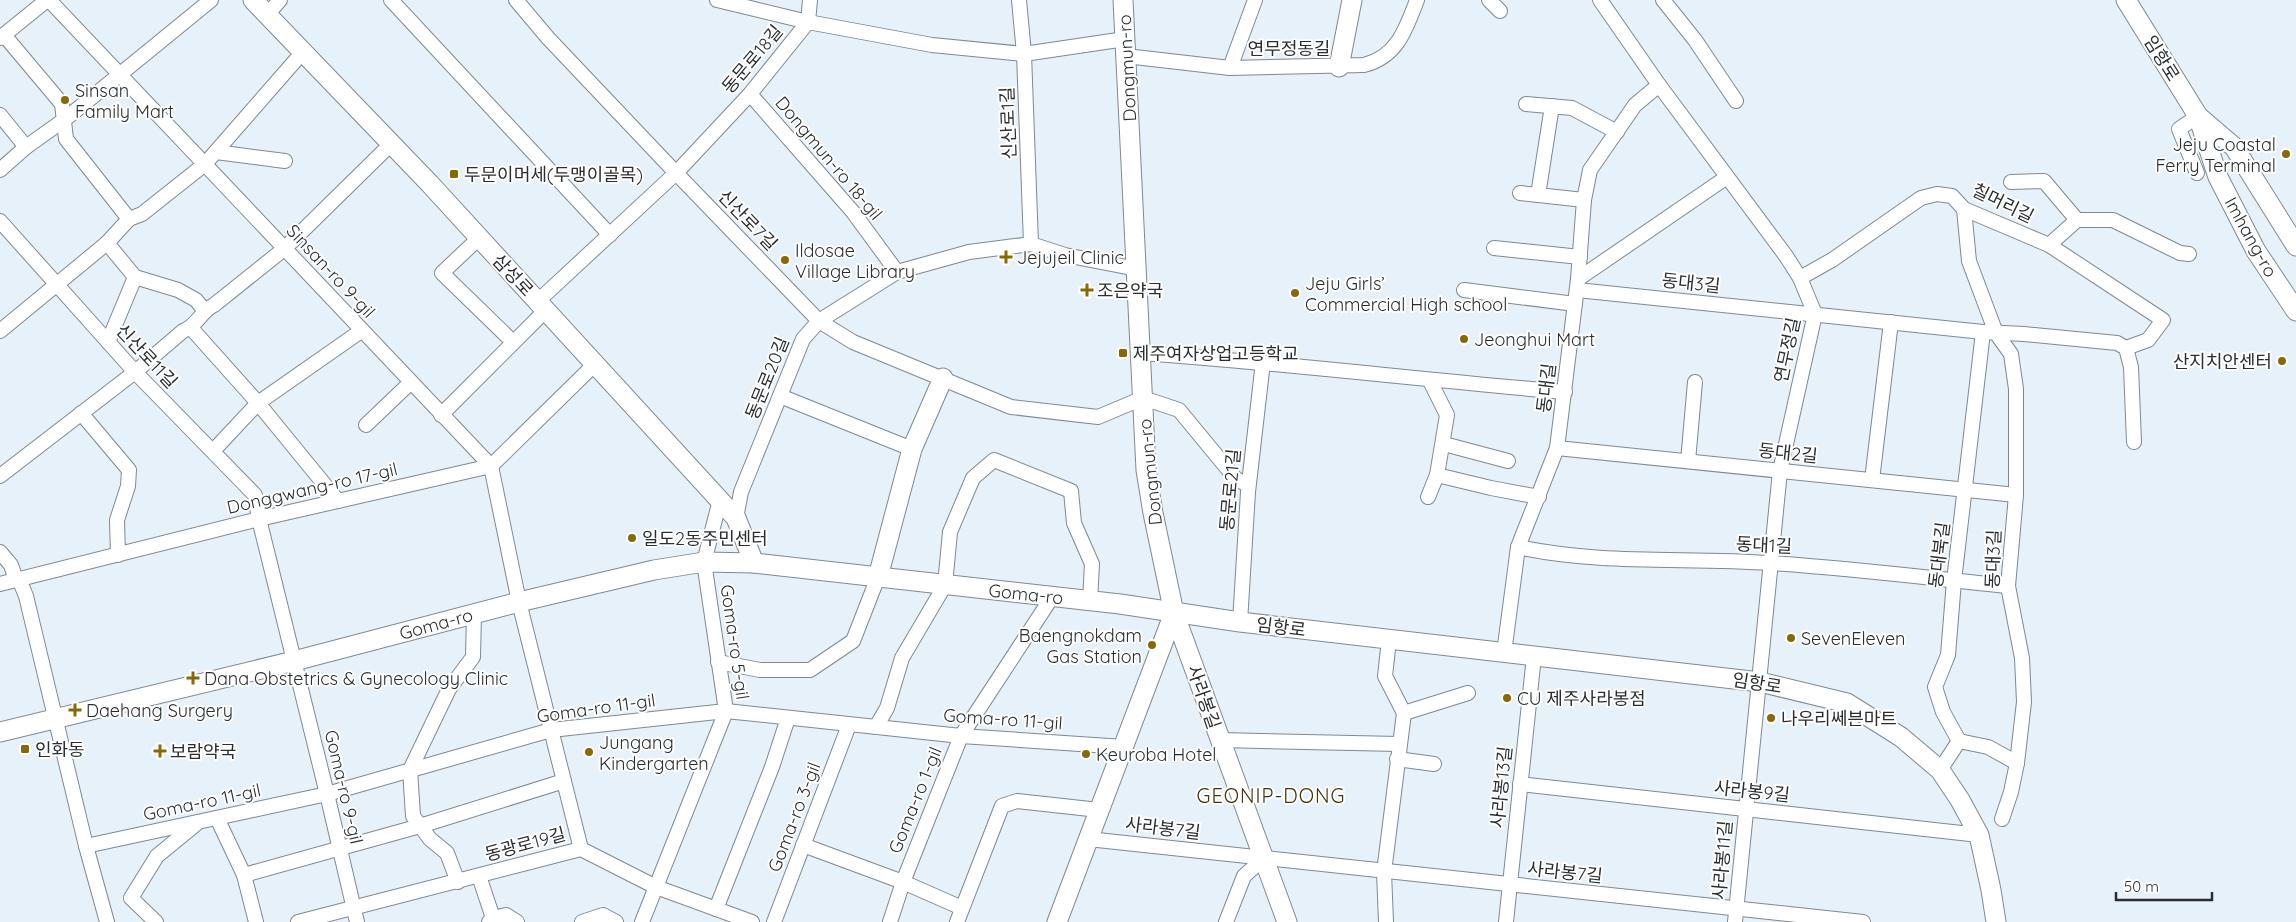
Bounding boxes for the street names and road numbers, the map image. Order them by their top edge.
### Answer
street label: Dongmun-ro [1113,14,1141,122]
street label: 동문로18길 [717,20,787,98]
street label: 임항로 [2139,31,2185,85]
street label: 연무정동길 [1248,37,1330,60]
street label: 신산로1길 [995,86,1021,160]
street label: Dongmun-ro 18-gil [770,91,888,225]
street label: 칠머리길 [1968,178,2038,228]
street label: 신산로7길 [714,185,782,255]
street label: Imhang-ro [2220,193,2282,281]
street label: Sinsan-ro 9-gil [282,219,380,323]
street label: 삼성로 [488,249,538,301]
street label: 동대3길 [1660,268,1722,298]
street label: 연무정길 [1769,315,1805,385]
street label: 신산로11길 [111,319,183,393]
street label: 동문로20길 [740,333,794,423]
street label: 동대길 [1532,362,1560,414]
street label: Dongmun-ro [1133,418,1167,526]
street label: 동대2길 [1757,438,1819,468]
street label: 동문로21길 [1215,448,1245,532]
street label: Donggwang-ro 17-gil [224,457,400,519]
street label: 동대북길 [1924,521,1954,589]
street label: 동대3길 [1980,529,2006,589]
street label: 동대1길 [1735,532,1793,558]
street label: Goma-ro [987,579,1065,609]
street label: Goma-ro 5-gil [716,583,754,701]
street label: Goma-ro [397,603,475,645]
street label: 임항로 [1255,613,1307,641]
street label: 사라봉길 [1182,662,1226,732]
street label: 임항로 [1731,668,1783,698]
street label: Goma-ro 11-gil [535,688,657,728]
street label: Goma-ro 11-gil [943,703,1063,735]
street label: Goma-ro 9-gil [320,728,368,846]
street label: Goma-ro 1-gil [883,743,947,857]
street label: 사라봉13길 [1485,745,1517,829]
street label: Goma-ro 3-gil [763,759,825,875]
street label: 사라봉9길 [1713,776,1791,806]
street label: Goma-ro 11-gil [141,778,263,826]
street label: 사라봉7길 [1124,812,1202,844]
street label: 사라봉11길 [1707,819,1737,901]
street label: 동광로19길 [482,822,568,866]
street label: 사라봉7길 [1526,857,1604,887]

